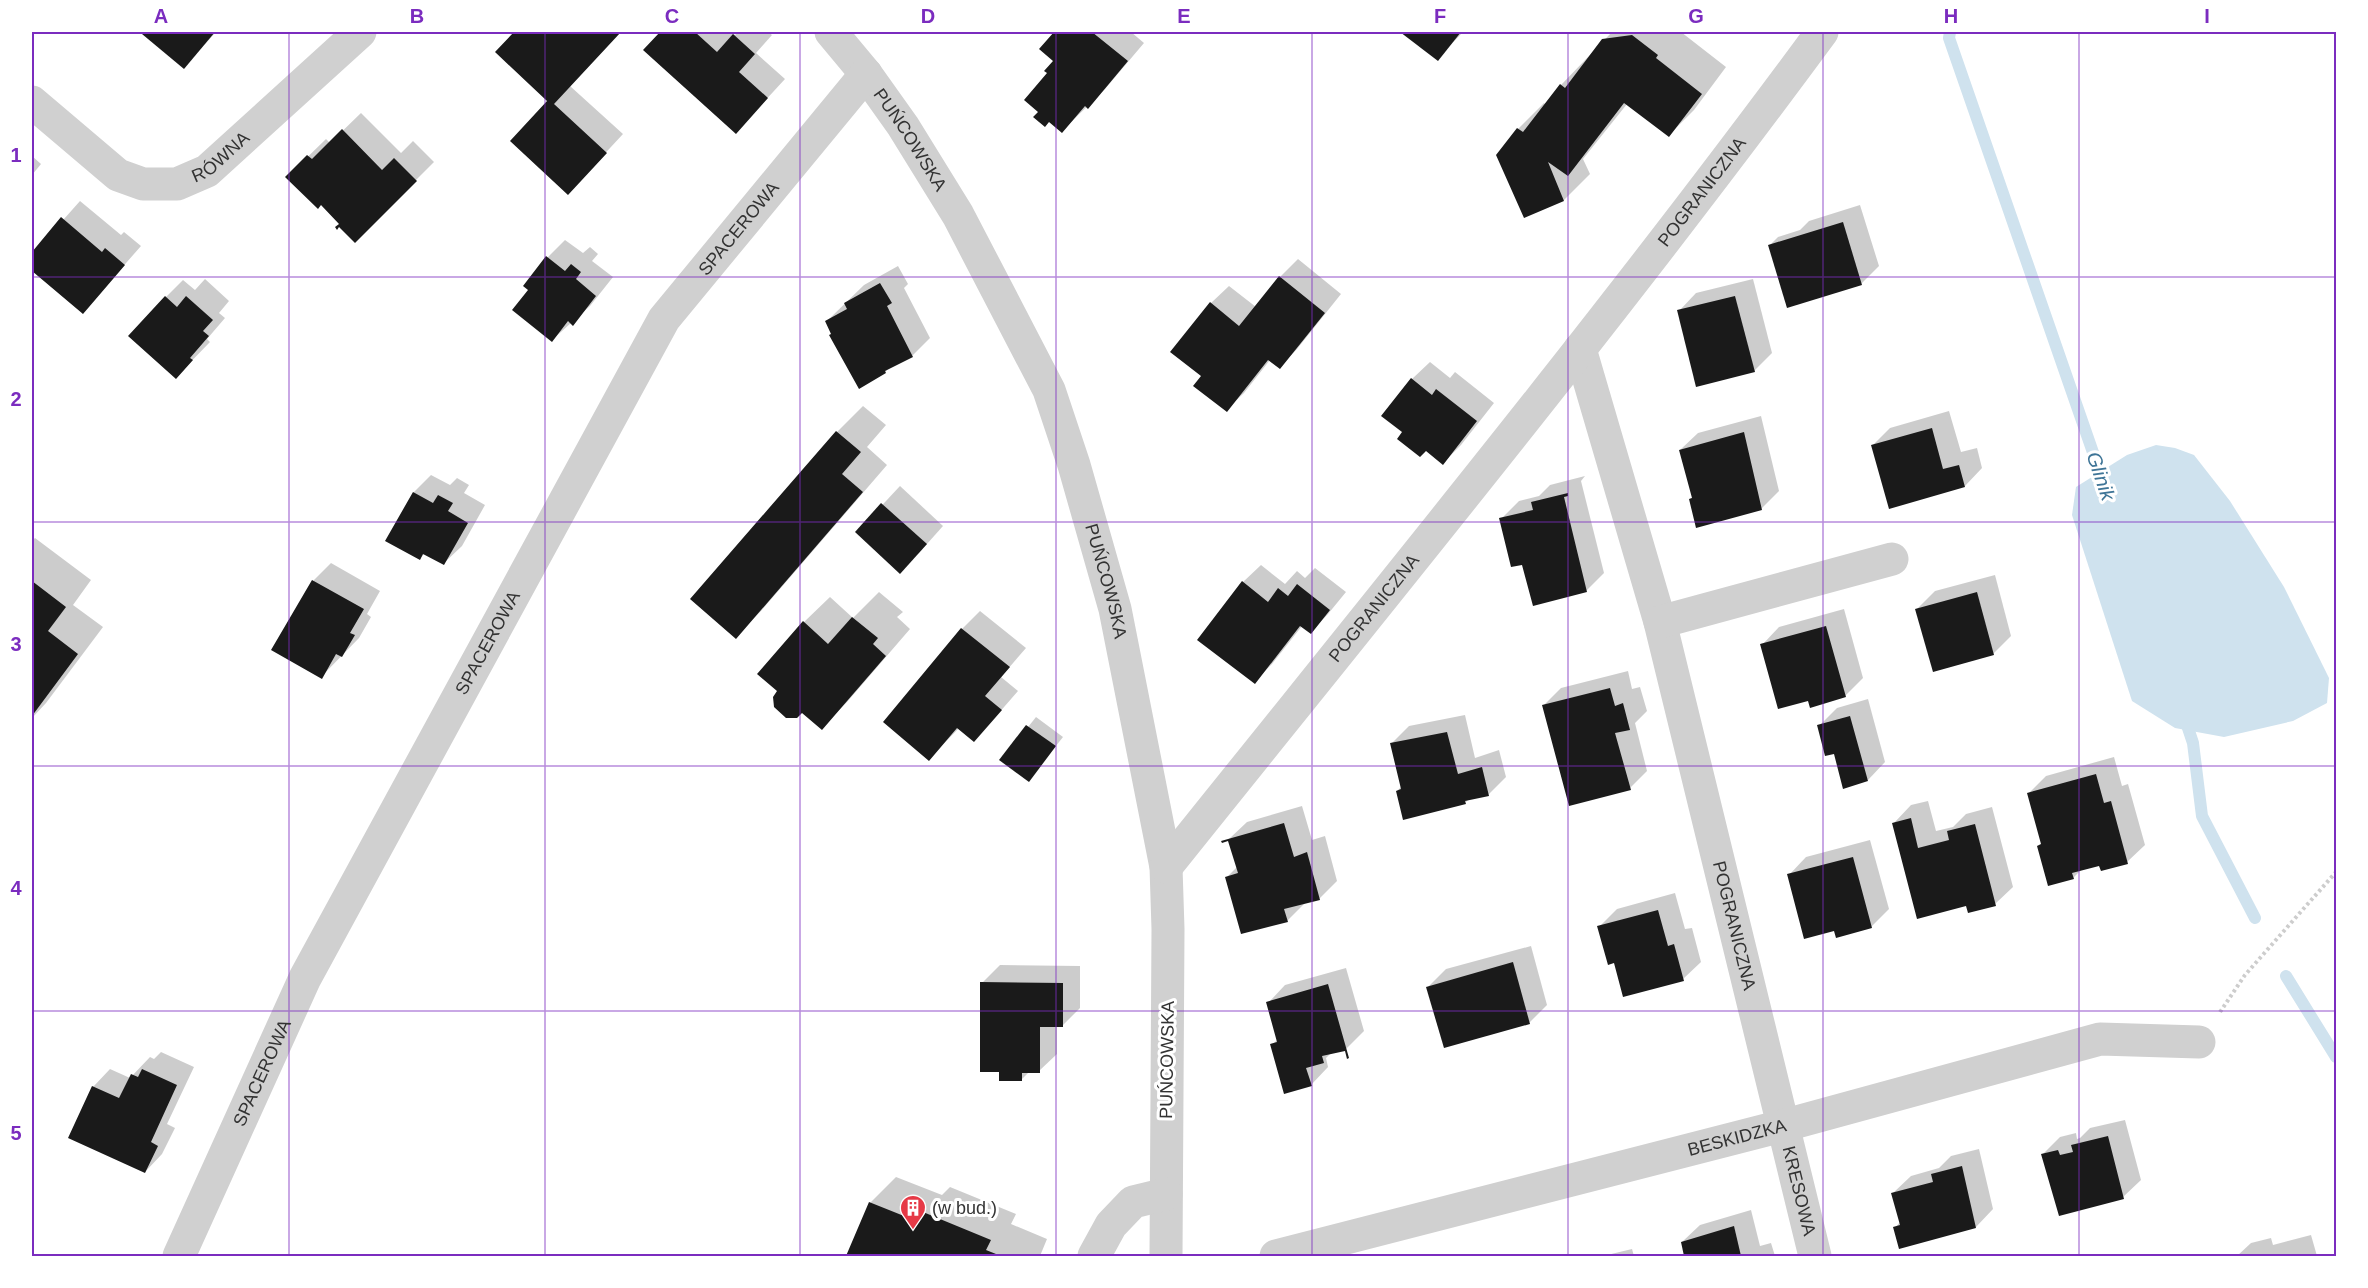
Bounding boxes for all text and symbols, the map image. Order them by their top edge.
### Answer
text: A [154,5,168,27]
text: B [410,5,424,27]
text: C [665,5,679,27]
text: D [921,5,935,27]
text: E [1177,5,1191,27]
text: F [1434,5,1446,27]
text: G [1688,5,1704,27]
text: H [1944,5,1958,27]
text: I [2204,5,2210,27]
street label: PUŃCOWSKA [870,85,951,195]
street label: RÓWNA [189,128,253,186]
street label: POGRANICZNA [1654,133,1750,250]
text: 1 [10,144,22,166]
street label: SPACEROWA [694,178,783,279]
text: 2 [10,388,22,410]
water label: Glinik [2082,449,2120,504]
street label: PUŃCOWSKA [1081,521,1131,640]
street label: POGRANICZNA [1325,550,1423,666]
street label: SPACEROWA [451,587,524,698]
text: 3 [10,633,22,655]
street label: POGRANICZNA [1709,859,1760,992]
text: 4 [10,877,22,899]
street label: PUŃCOWSKA [1156,1001,1178,1119]
street label: SPACEROWA [229,1016,295,1129]
street label: BESKIDZKA [1686,1115,1788,1160]
text: 5 [10,1122,22,1144]
street label: KRESOWA [1778,1144,1820,1238]
building icon: (w bud.) [898,1193,928,1231]
place label: (w bud.) [932,1198,997,1218]

